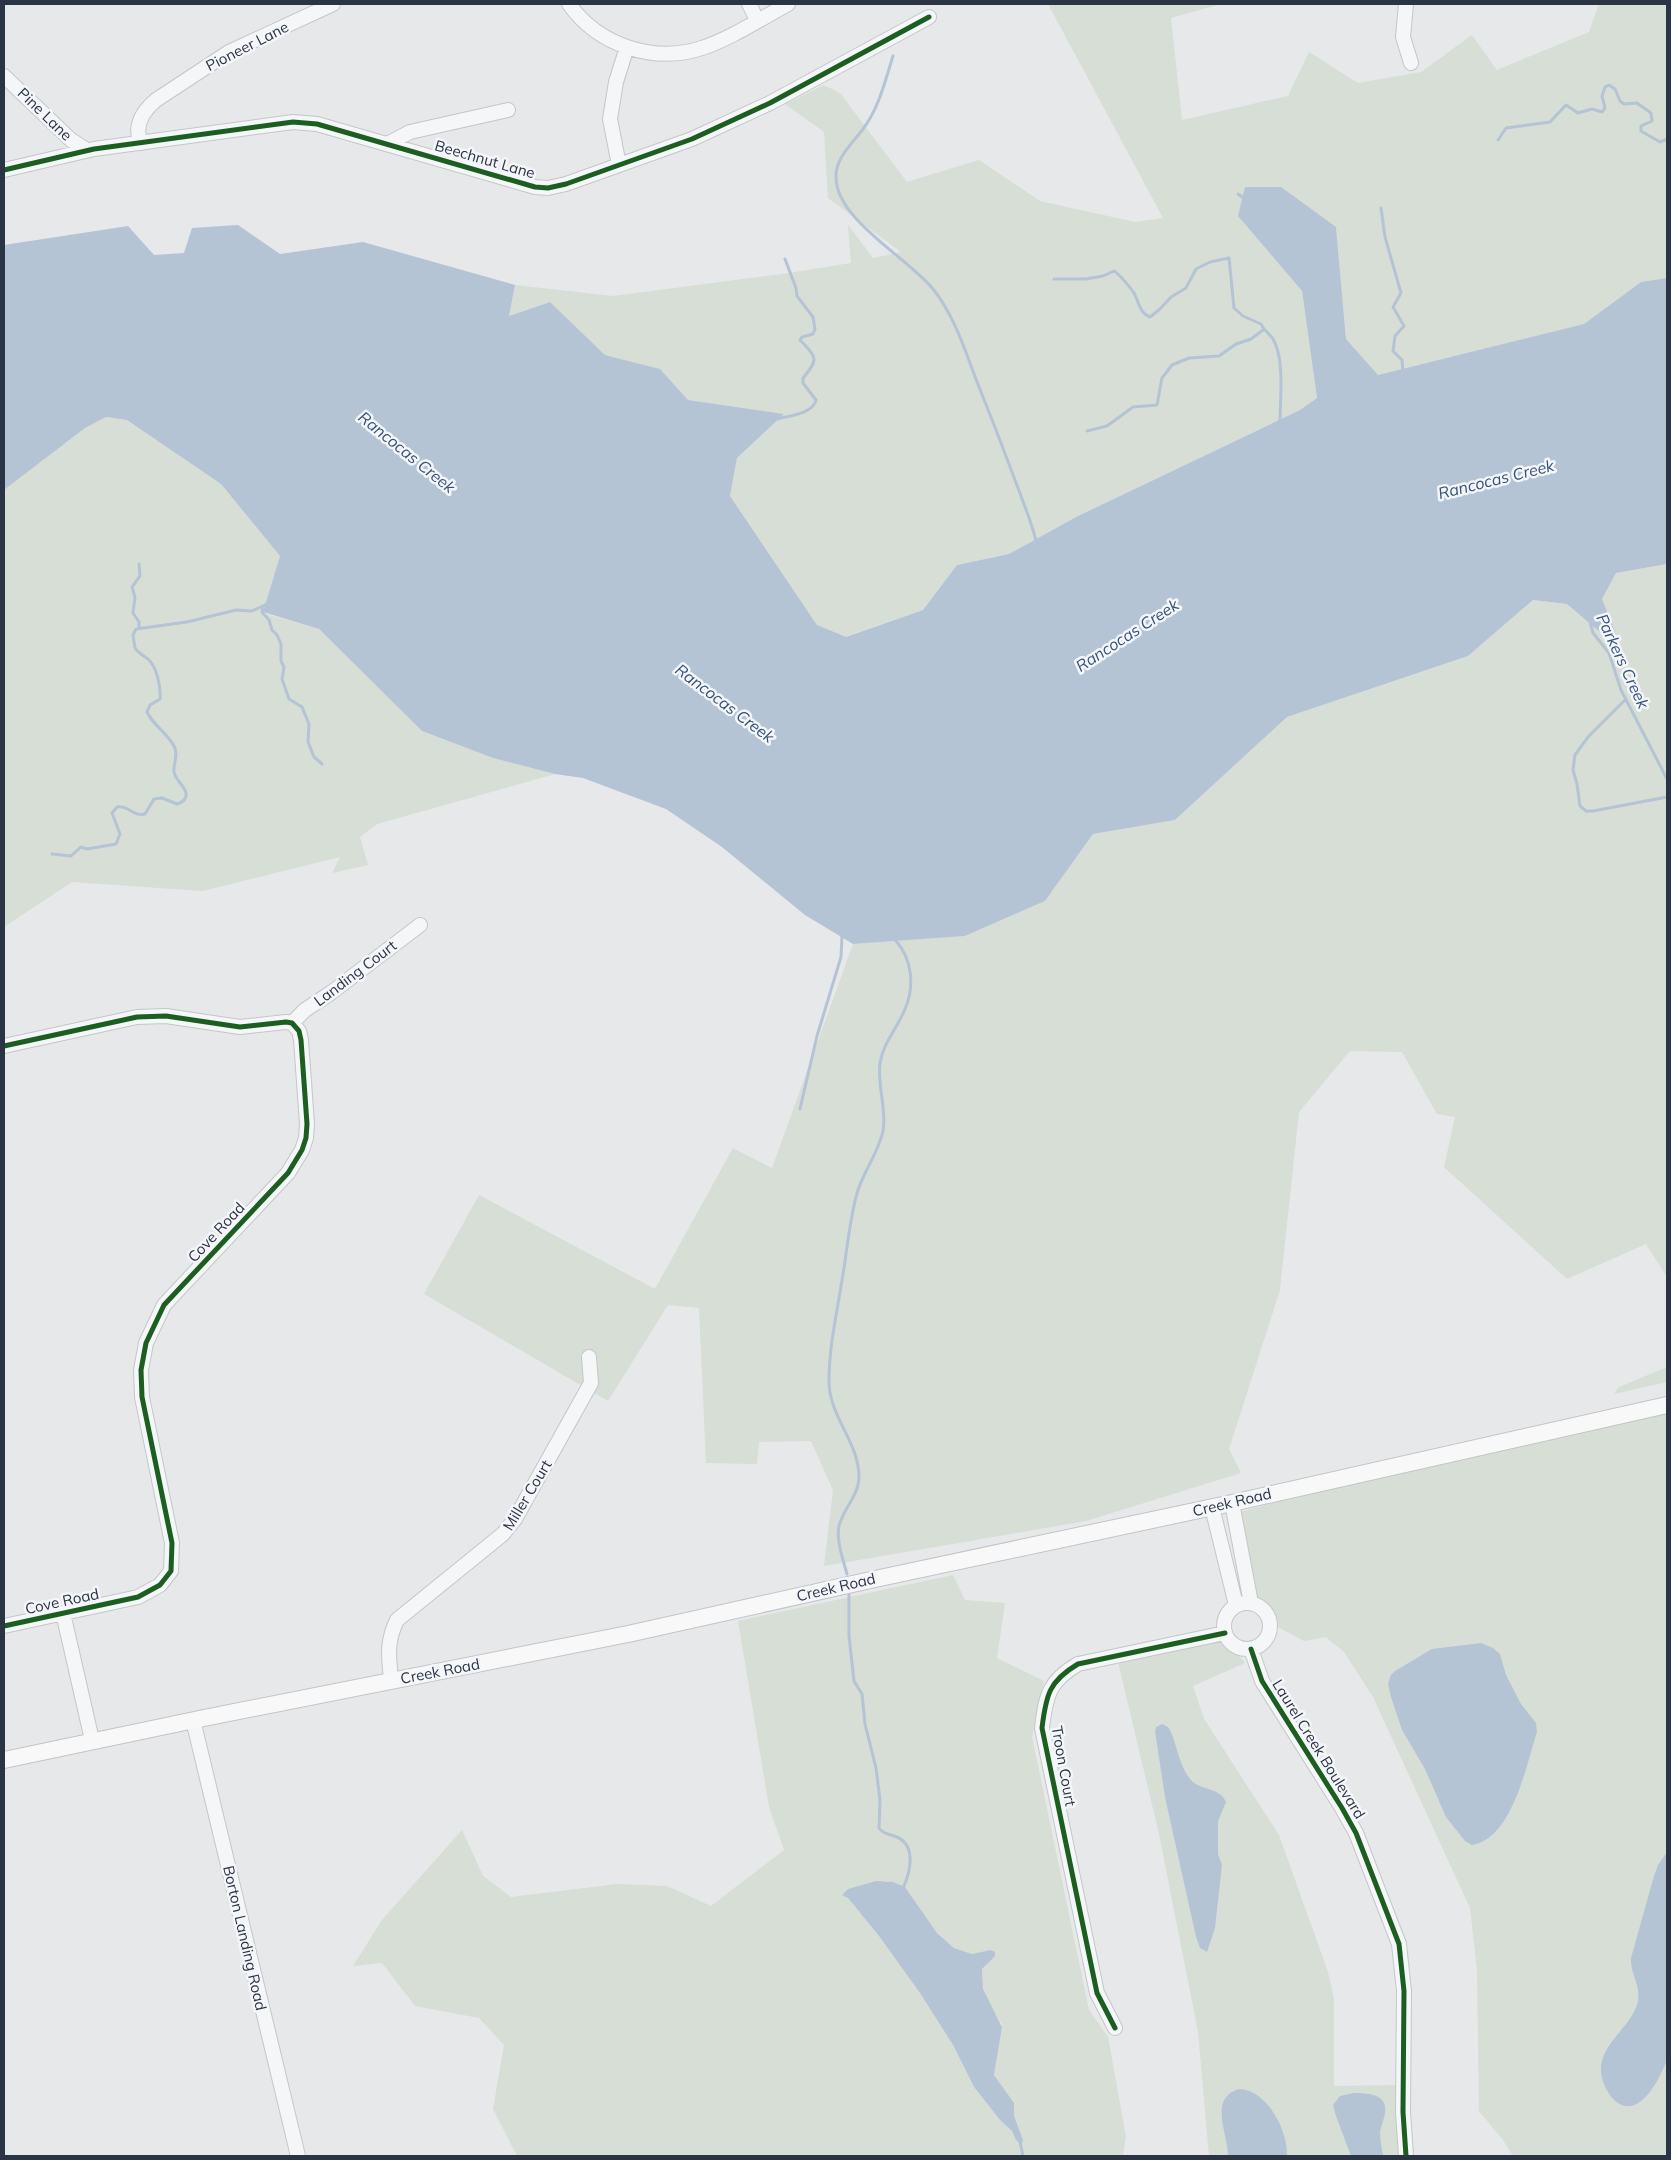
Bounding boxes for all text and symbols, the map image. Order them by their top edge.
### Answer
street label: Pioneer Lane [202,17,292,75]
street label: Pine Lane [14,83,76,145]
street label: Beechnut Lane [433,136,537,182]
water label: Rancocas Creek [355,407,460,498]
water label: Rancocas Creek [1436,455,1557,503]
water label: Rancocas Creek [1072,594,1183,676]
water label: Parkers Creek [1592,610,1654,712]
water label: Rancocas Creek [672,659,779,747]
street label: Landing Court [310,936,400,1010]
street label: Cove Road [184,1198,248,1266]
street label: Miller Court [498,1456,556,1534]
street label: Creek Road [1191,1484,1273,1520]
street label: Creek Road [795,1569,877,1605]
street label: Cove Road [23,1584,101,1618]
street label: Creek Road [399,1654,481,1688]
street label: Laurel Creek Boulevard [1268,1676,1370,1822]
street label: Troon Court [1048,1724,1080,1808]
street label: Borton Landing Road [219,1864,271,2012]

